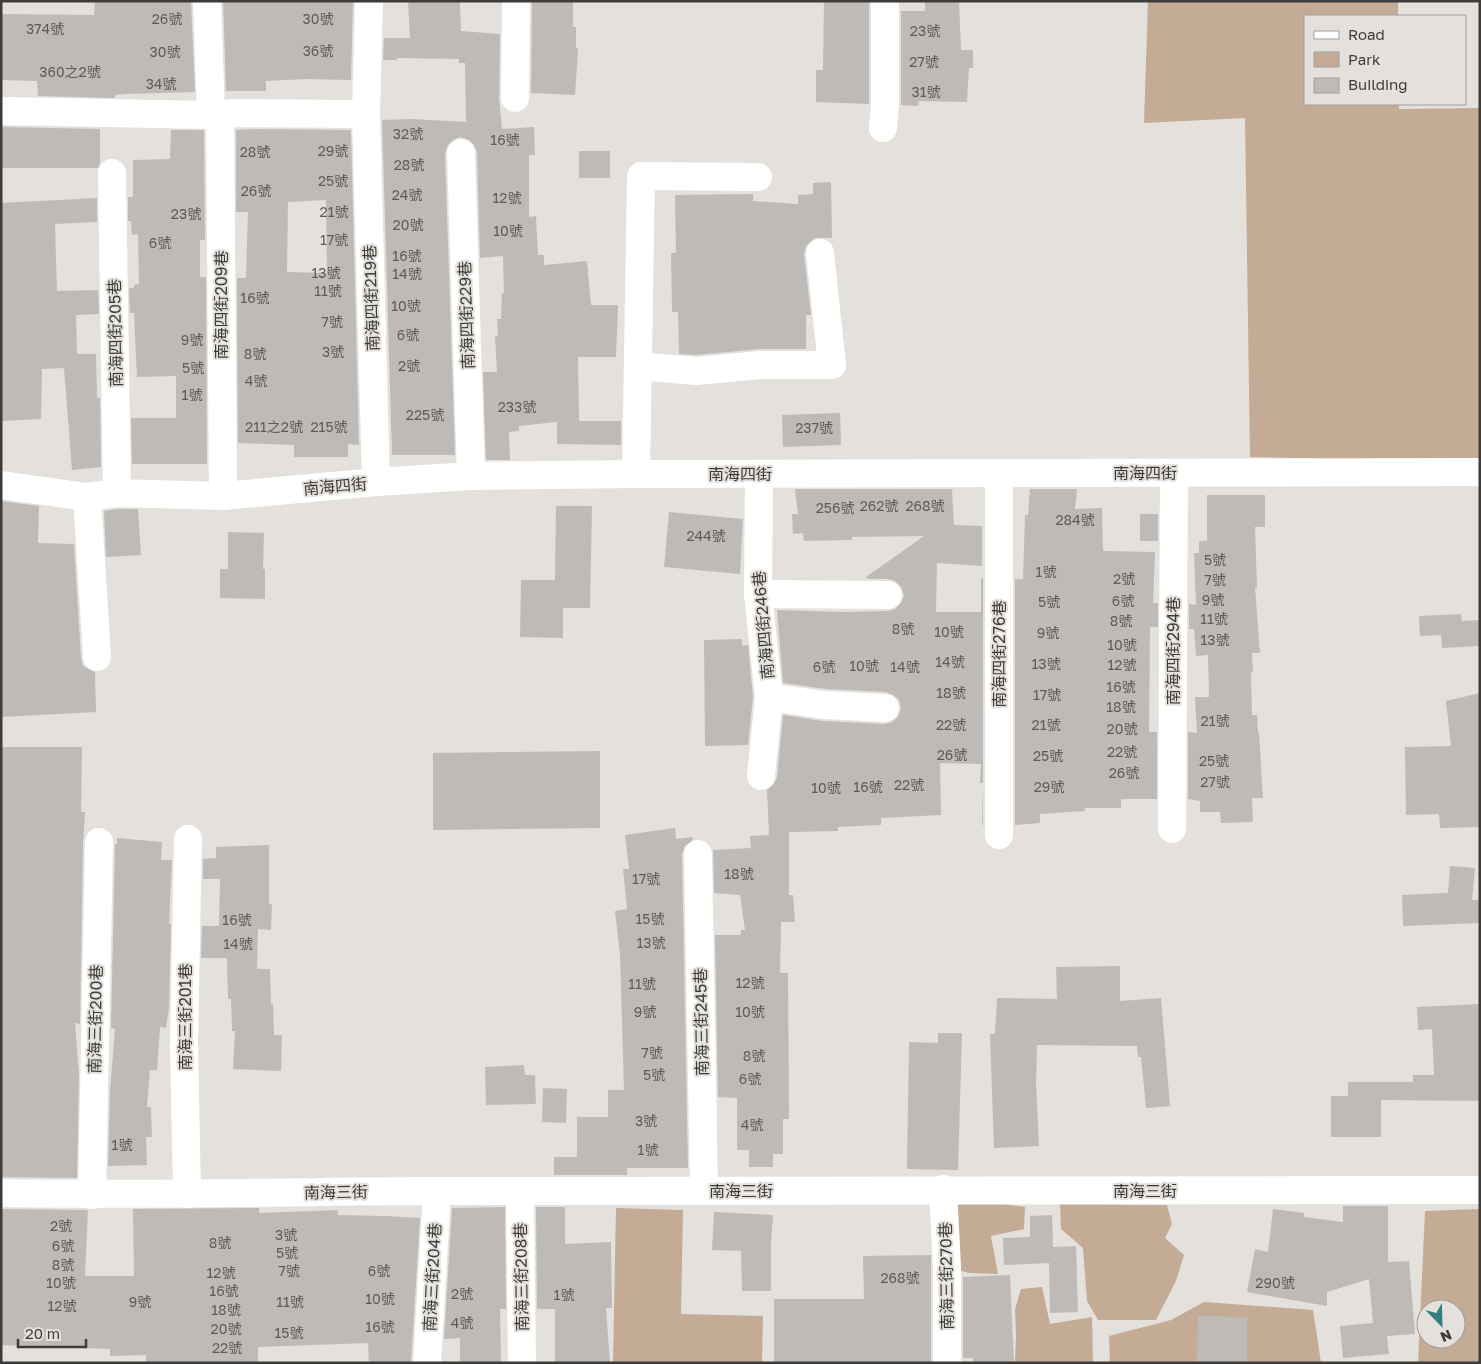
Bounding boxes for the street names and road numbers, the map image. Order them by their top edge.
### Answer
street label: 南海四街219巷 [359,244,383,352]
street label: 南海四街209巷 [211,251,231,359]
street label: 南海四街229巷 [454,261,478,369]
street label: 南海四街205巷 [104,279,126,387]
street label: 南海四街 [1113,463,1177,483]
street label: 南海四街 [708,464,772,484]
street label: 南海四街 [302,473,368,499]
street label: 南海四街246巷 [748,570,778,680]
street label: 南海四街294巷 [1163,597,1183,705]
street label: 南海四街276巷 [989,600,1009,708]
street label: 南海三街200巷 [84,964,106,1074]
street label: 南海三街201巷 [175,964,195,1070]
street label: 南海三街245巷 [690,968,712,1076]
street label: 南海三街 [304,1181,368,1203]
street label: 南海三街 [709,1181,773,1201]
street label: 南海三街 [1113,1181,1177,1201]
street label: 南海三街204巷 [419,1222,445,1332]
street label: 南海三街208巷 [510,1222,532,1332]
street label: 南海三街270巷 [935,1222,957,1330]

